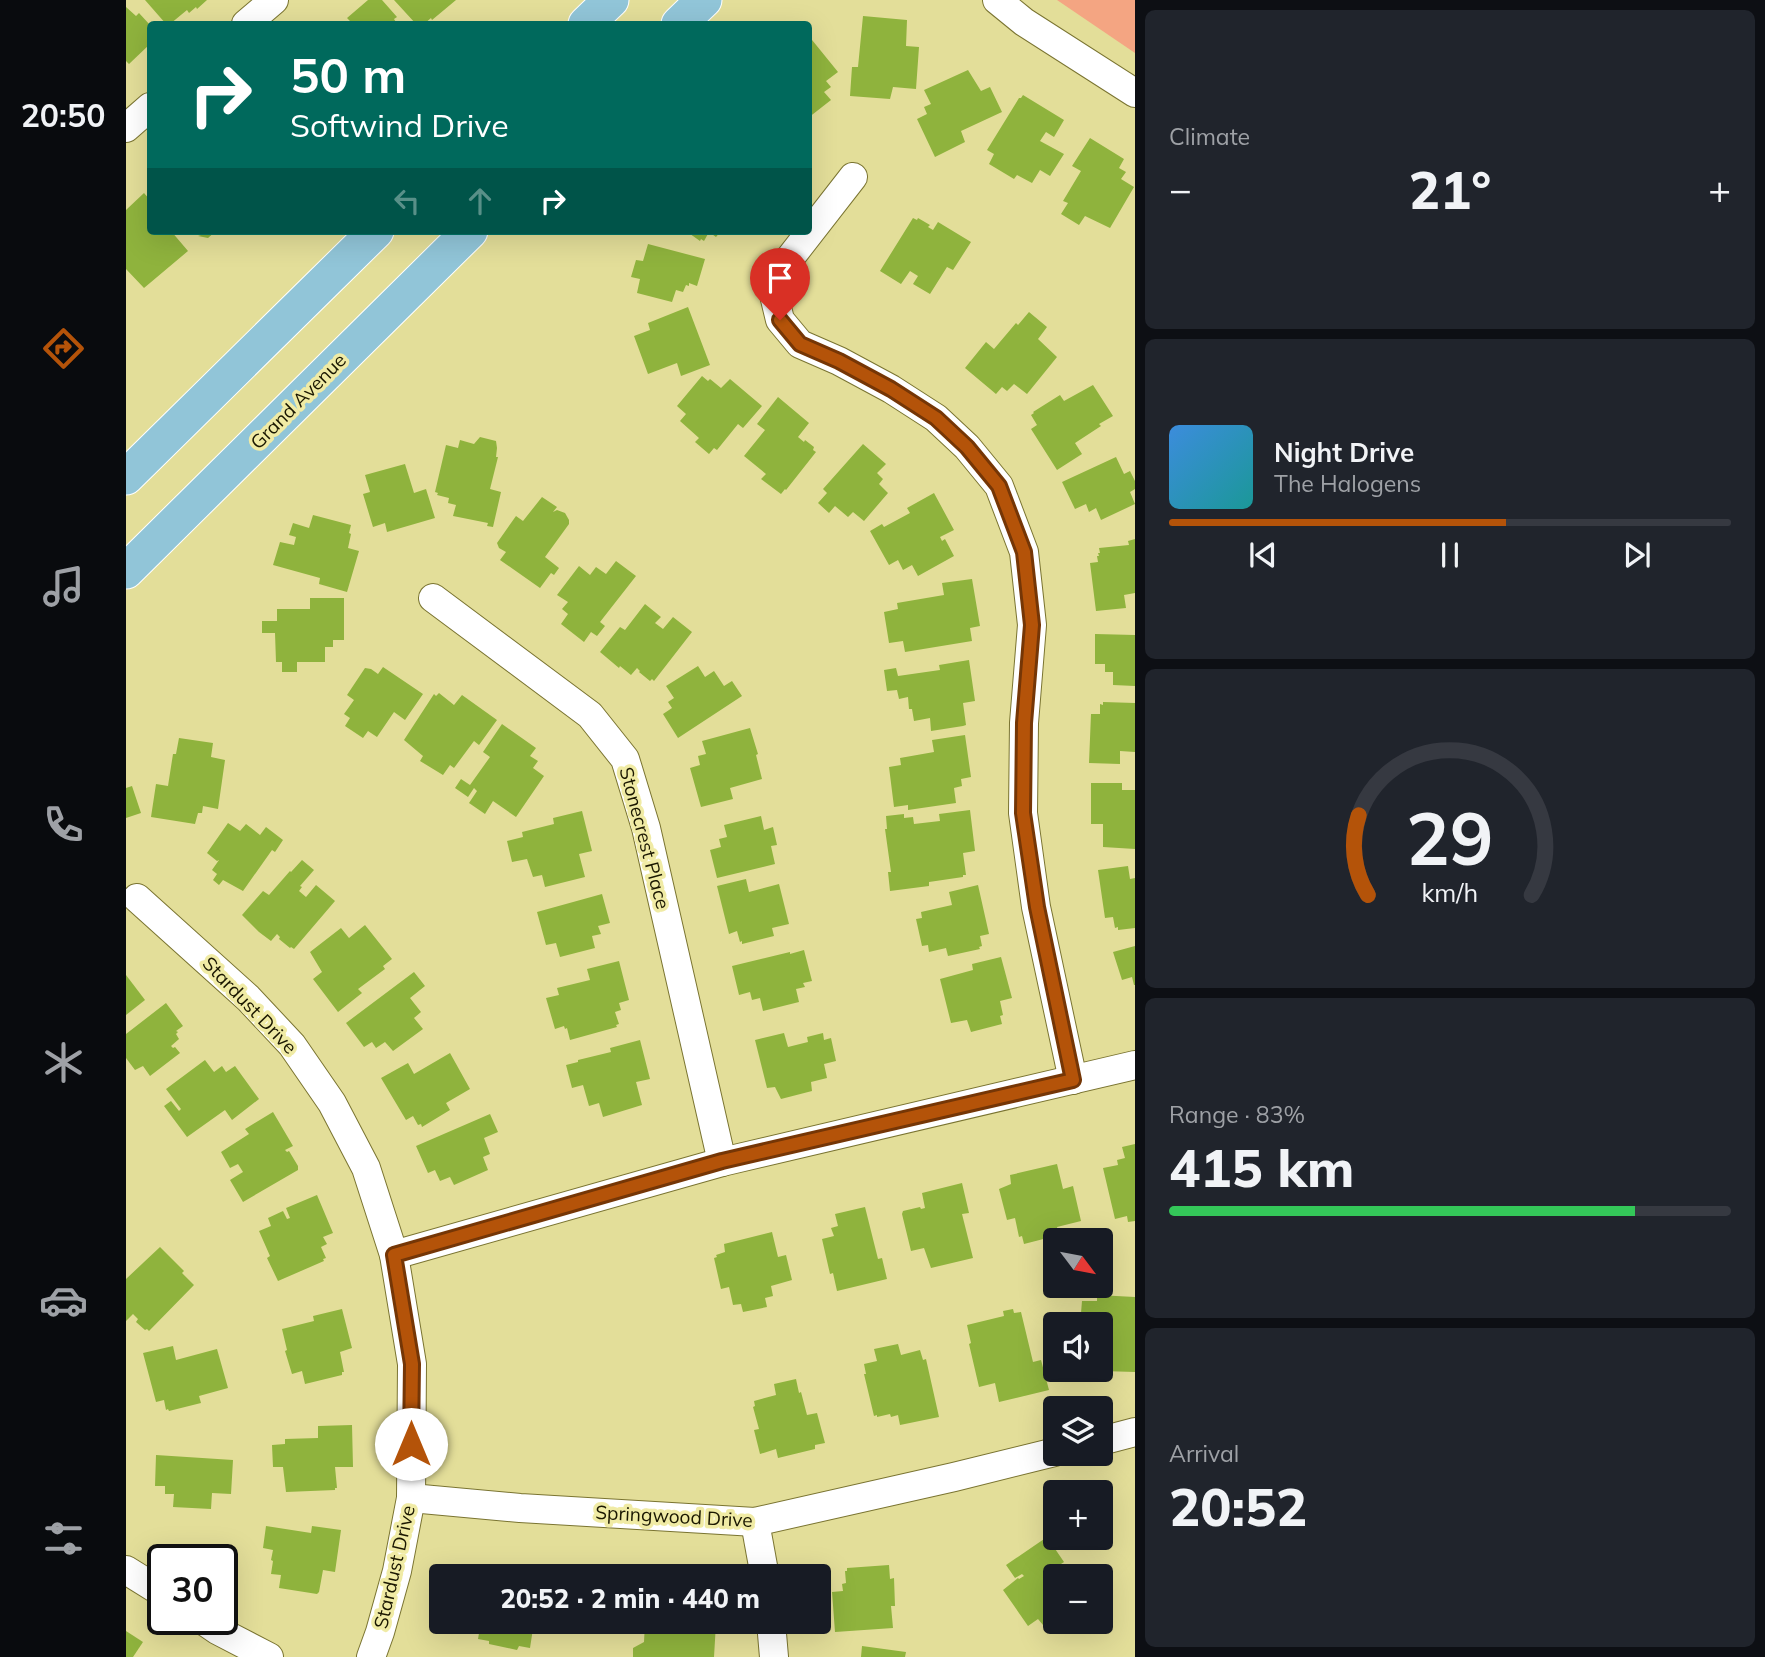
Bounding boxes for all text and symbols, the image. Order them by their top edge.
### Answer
text: 50 m [290,44,406,105]
icon: right [175,49,266,140]
text: 20:50 [21,95,105,135]
text: Softwind Drive [290,105,509,145]
text: Climate [1169,122,1250,151]
text: 21° [1409,157,1491,222]
text: − [1169,165,1192,213]
text: + [1708,165,1731,213]
icon: left [388,182,426,220]
icon: ahead [461,182,499,220]
icon: right [534,182,572,220]
pin [750,248,810,320]
icon: arrive [761,259,799,297]
icon: directions [39,324,88,373]
street label: Grand Avenue [245,348,351,454]
text: Night Drive [1274,436,1414,469]
text: The Halogens [1274,469,1421,498]
icon: previous [1244,536,1282,574]
icon: pause [1431,536,1469,574]
icon: next [1618,536,1656,574]
icon: music [39,562,88,611]
street label: Stonecrest Place [615,764,675,912]
text: 29 [1406,792,1494,883]
icon: phone [39,800,88,849]
text: km/h [1422,876,1478,907]
street label: Stardust Drive [198,951,302,1059]
icon: climate [39,1038,88,1087]
text: Range · 83% [1169,1100,1305,1129]
text: 415 km [1169,1135,1354,1200]
north arrow [1043,1228,1113,1298]
map controls [1043,1228,1113,1634]
icon: car [39,1276,88,1325]
button: sound [1043,1312,1113,1382]
button: layers [1043,1396,1113,1466]
position arrow [374,1407,448,1481]
text: Arrival [1169,1439,1239,1468]
text: 20:52 [1169,1474,1307,1539]
button: + [1043,1480,1113,1550]
street label: Springwood Drive [595,1500,753,1532]
street label: Stardust Drive [368,1503,420,1631]
icon: filters [39,1514,88,1563]
speed limit sign: 30 [147,1544,238,1635]
button: − [1043,1564,1113,1634]
text: 20:52 · 2 min · 440 m [500,1582,760,1615]

